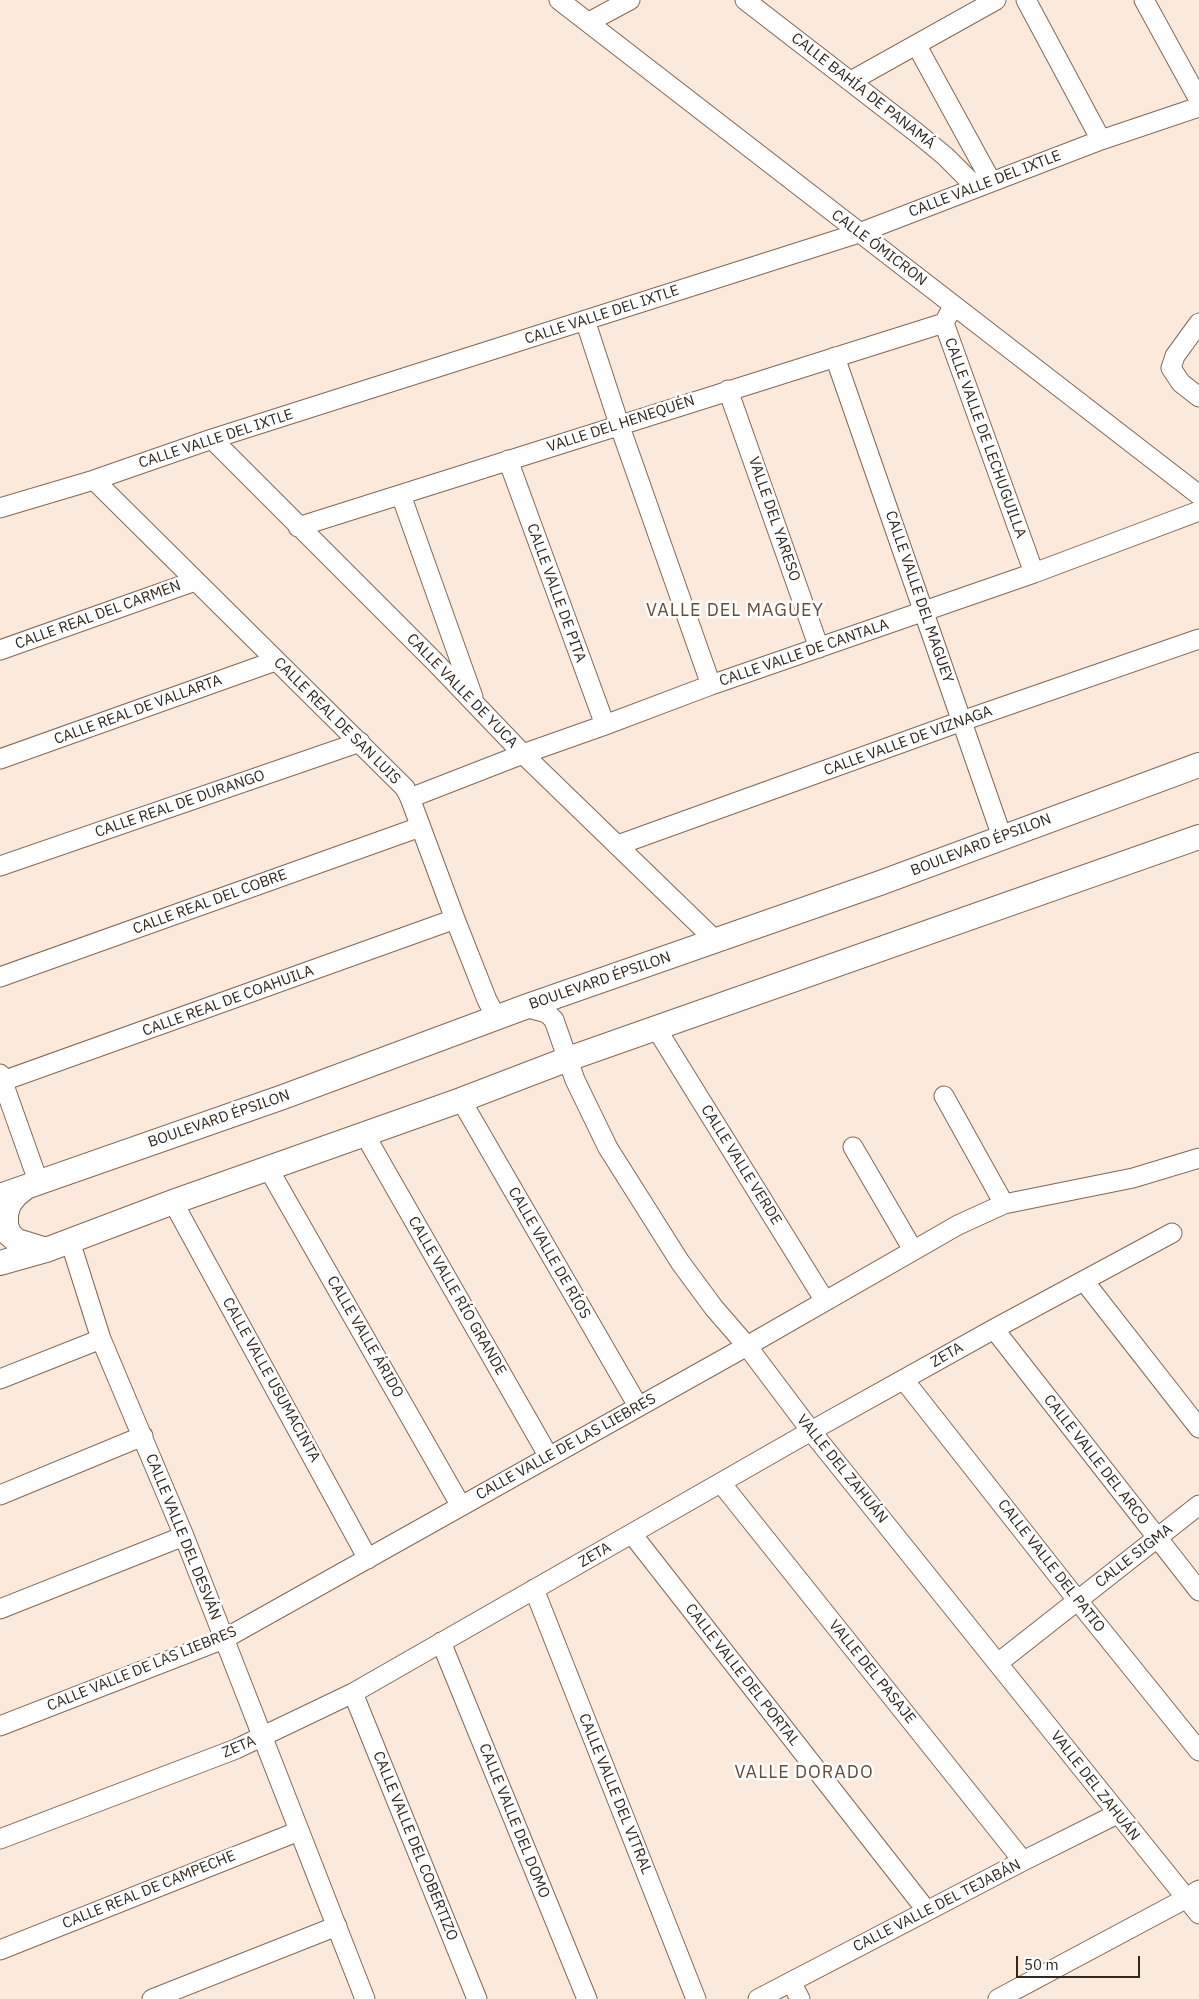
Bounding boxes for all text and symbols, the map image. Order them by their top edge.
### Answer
street label: CALLE BAHÍA DE PANAMÁ [787,29,939,153]
street label: CALLE VALLE DEL IXTLE [906,147,1064,221]
street label: CALLE ÓMICRON [828,206,930,290]
street label: CALLE VALLE DEL IXTLE [522,281,682,349]
street label: CALLE VALLE DE LECHUGUILLA [940,335,1030,541]
street label: VALLE DEL HENEQUÉN [545,392,697,456]
street label: CALLE VALLE DEL IXTLE [136,405,296,473]
street label: VALLE DEL YARESO [744,454,804,584]
street label: CALLE VALLE DEL MAGUEY [881,508,957,686]
street label: CALLE VALLE DE PITA [523,521,589,665]
street label: CALLE REAL DEL CARMEN [13,577,183,653]
district label: VALLE DEL MAGUEY [644,600,826,622]
street label: CALLE VALLE DE CANTALA [717,615,891,691]
street label: CALLE VALLE DE YUCA [403,630,521,752]
street label: CALLE REAL DE SAN LUIS [270,654,404,788]
street label: CALLE REAL DE VALLARTA [52,671,224,749]
street label: CALLE VALLE DE VIZNAGA [821,702,995,780]
street label: CALLE REAL DE DURANGO [93,766,267,842]
street label: BOULEVARD ÉPSILON [908,810,1054,880]
street label: CALLE REAL DEL COBRE [130,866,290,938]
street label: BOULEVARD ÉPSILON [527,948,673,1014]
street label: CALLE REAL DE COAHUILA [140,962,316,1040]
street label: BOULEVARD ÉPSILON [146,1086,292,1152]
street label: CALLE VALLE VERDE [697,1102,785,1228]
street label: CALLE VALLE DE RÍOS [504,1184,594,1322]
street label: CALLE VALLE RÍO GRANDE [404,1213,510,1379]
street label: CALLE VALLE ÁRIDO [323,1273,407,1401]
street label: CALLE VALLE USUMACINTA [218,1295,324,1465]
street label: ZETA [927,1339,967,1371]
street label: CALLE VALLE DE LAS LIEBRES [473,1390,659,1504]
street label: CALLE VALLE DEL ARCO [1040,1391,1152,1529]
street label: VALLE DEL ZAHUÁN [793,1411,891,1527]
street label: CALLE VALLE DEL DESVÁN [141,1451,225,1623]
street label: CALLE VALLE DEL PATIO [994,1496,1108,1636]
street label: CALLE SIGMA [1092,1520,1176,1592]
street label: ZETA [575,1539,615,1571]
street label: CALLE VALLE DEL PORTAL [681,1600,803,1750]
street label: VALLE DEL PASAJE [825,1617,919,1727]
street label: CALLE VALLE DE LAS LIEBRES [45,1623,239,1715]
street label: CALLE VALLE DEL VITRAL [574,1711,656,1877]
street label: VALLE DEL ZAHUÁN [1047,1727,1143,1845]
street label: ZETA [220,1732,258,1762]
street label: CALLE VALLE DEL DOMO [475,1741,553,1901]
street label: CALLE VALLE DEL COBERTIZO [369,1749,461,1943]
district label: VALLE DORADO [733,1762,875,1784]
street label: CALLE REAL DE CAMPECHE [60,1847,238,1933]
street label: CALLE VALLE DEL TEJABÁN [850,1856,1024,1956]
scale bar [1019,1946,1143,1978]
text: 50 m [1024,1955,1059,1974]

